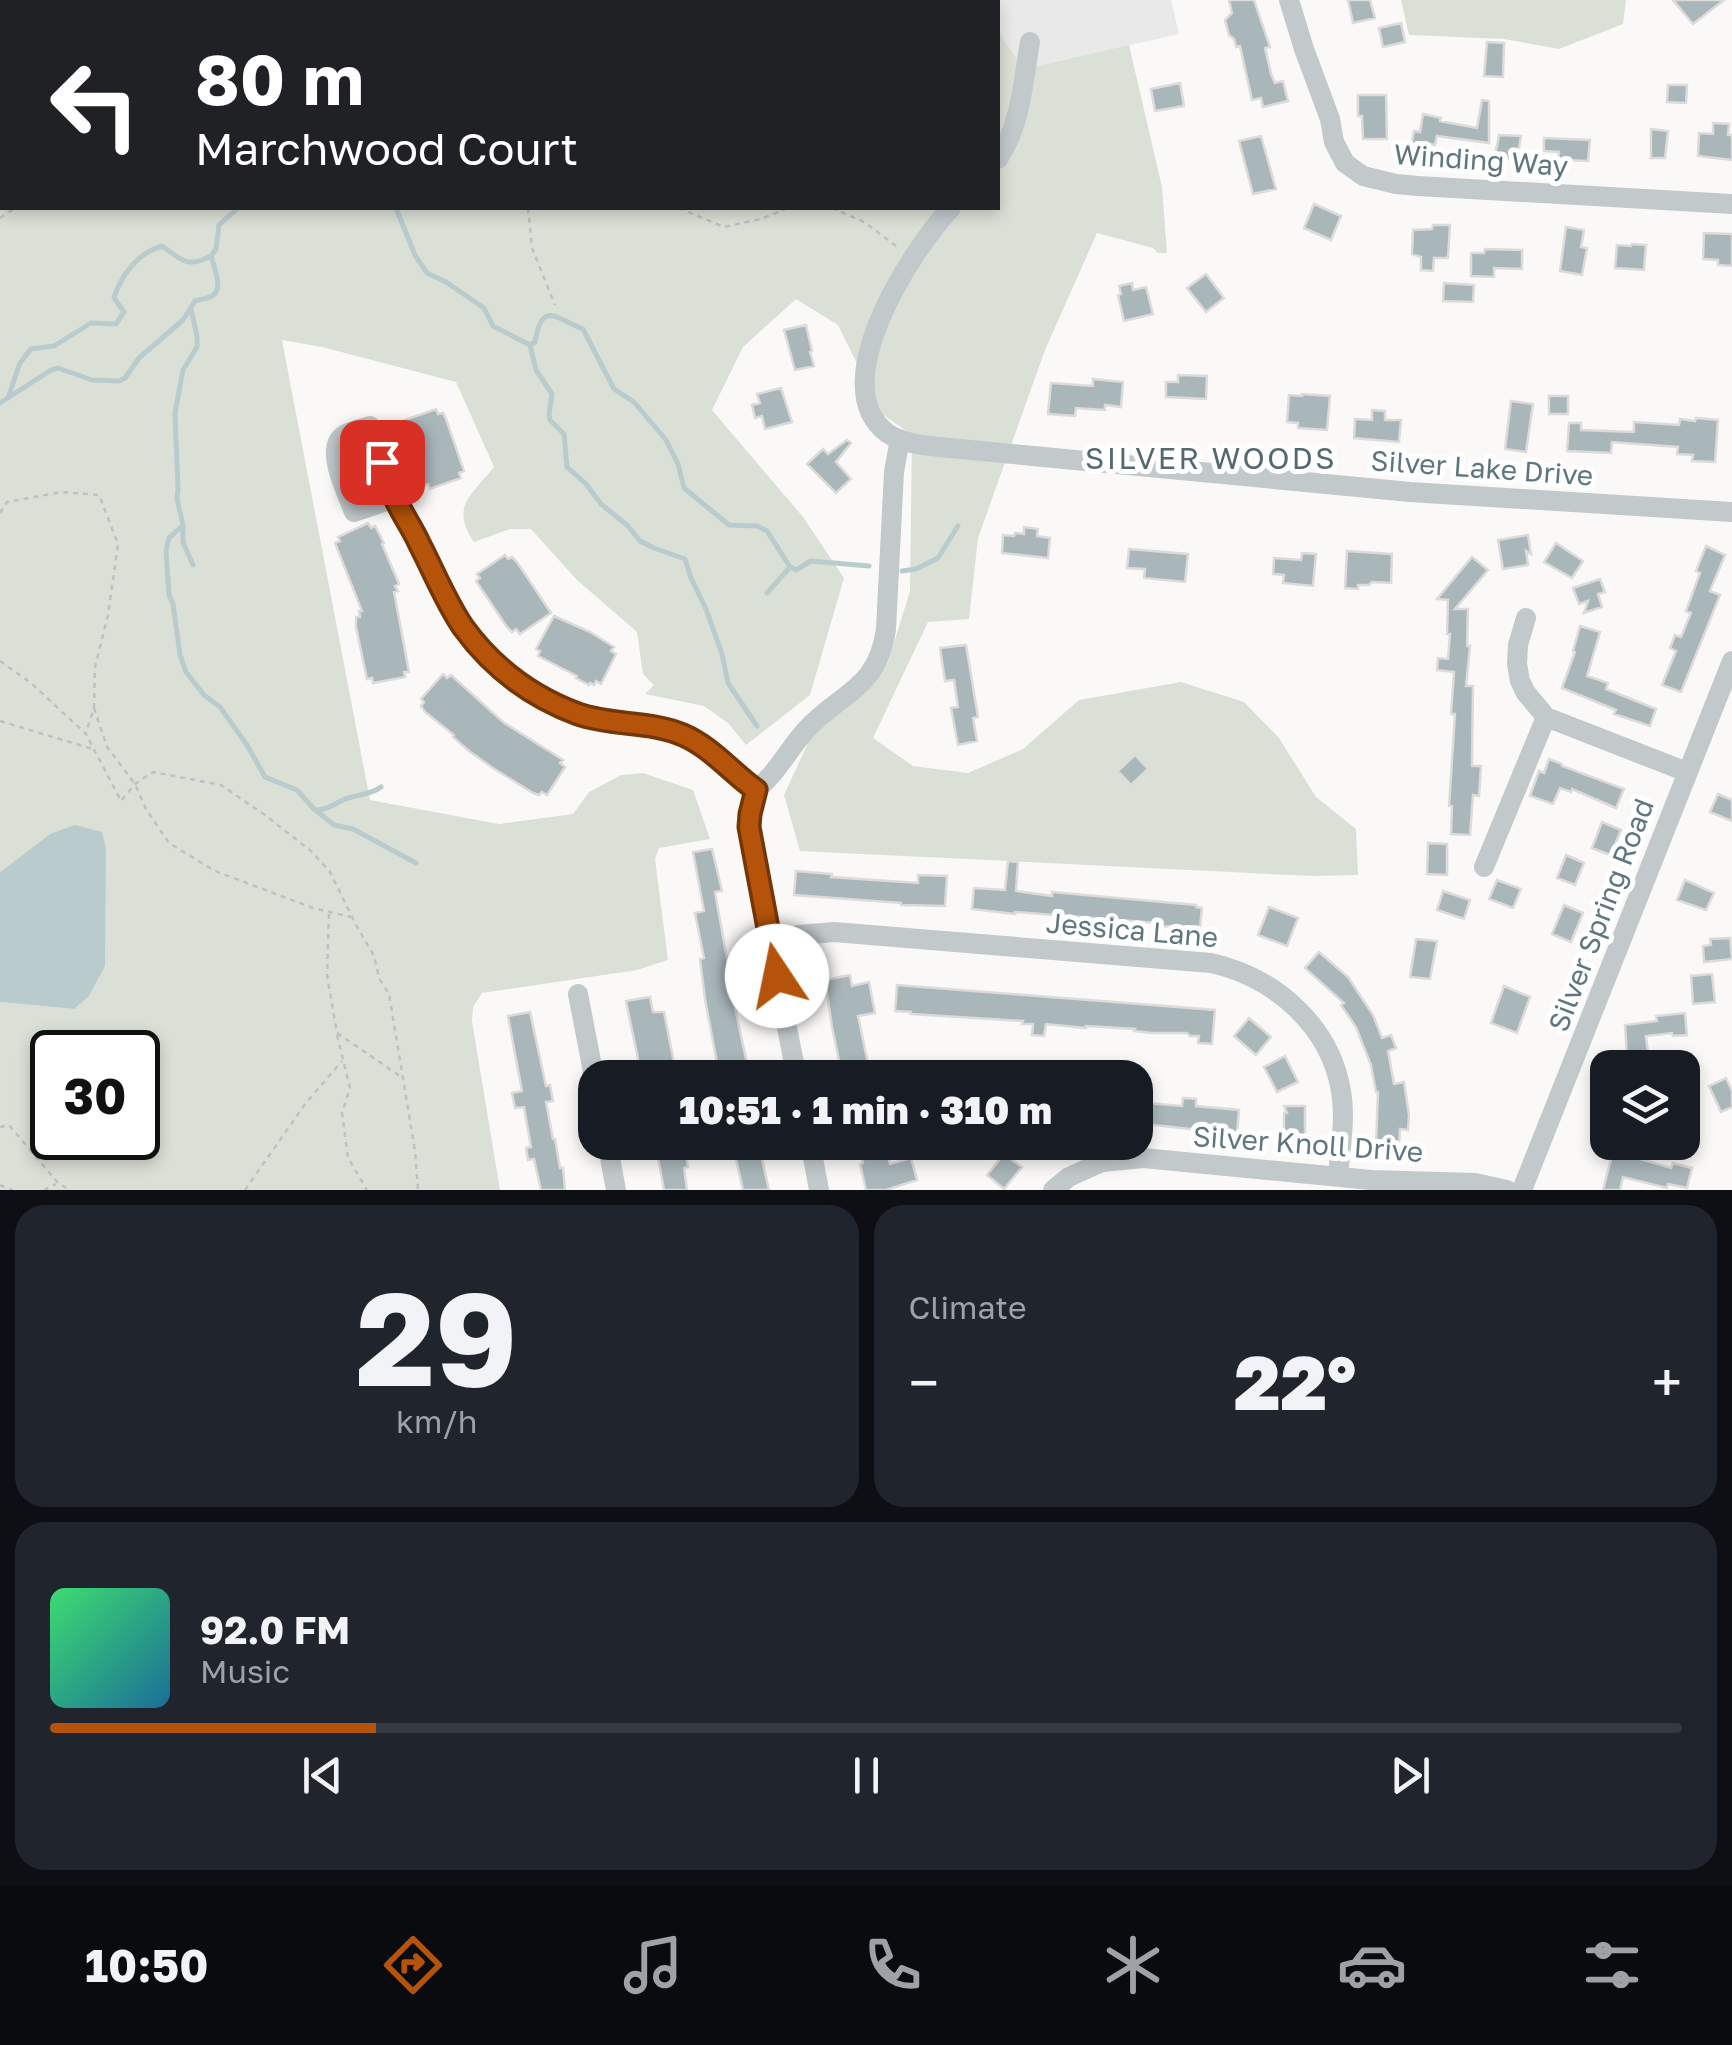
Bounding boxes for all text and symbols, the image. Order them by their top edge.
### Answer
text: 80 m [195,36,364,120]
icon: left [30,40,160,170]
text: Marchwood Court [195,121,578,175]
street label: Winding Way [1393,137,1570,182]
pin [340,420,425,505]
icon: arrive [355,435,410,490]
district label: SILVER WOODS [1085,440,1337,476]
street label: Silver Lake Drive [1370,443,1594,492]
street label: Silver Spring Road [1541,794,1660,1036]
street label: Jessica Lane [1045,906,1219,953]
position arrow [725,924,829,1028]
speed limit sign: 30 [30,1030,160,1160]
map controls [1590,1050,1700,1160]
button: layers [1590,1050,1700,1160]
text: 10:51 · 1 min · 310 m [679,1087,1052,1132]
street label: Silver Knoll Drive [1192,1119,1424,1168]
text: 29 [356,1259,518,1415]
text: Climate [909,1288,1027,1326]
text: 22° [1234,1336,1356,1427]
text: − [909,1349,939,1415]
text: + [1652,1349,1682,1415]
text: km/h [396,1402,477,1440]
text: 92.0 FM [200,1607,350,1652]
text: Music [200,1652,290,1690]
icon: previous [295,1748,350,1803]
icon: pause [839,1748,894,1803]
icon: next [1383,1748,1438,1803]
icon: directions [378,1930,448,2000]
icon: music [618,1930,688,2000]
icon: phone [858,1930,928,2000]
icon: climate [1098,1930,1168,2000]
icon: car [1337,1930,1407,2000]
icon: filters [1577,1930,1647,2000]
text: 10:50 [85,1938,208,1992]

